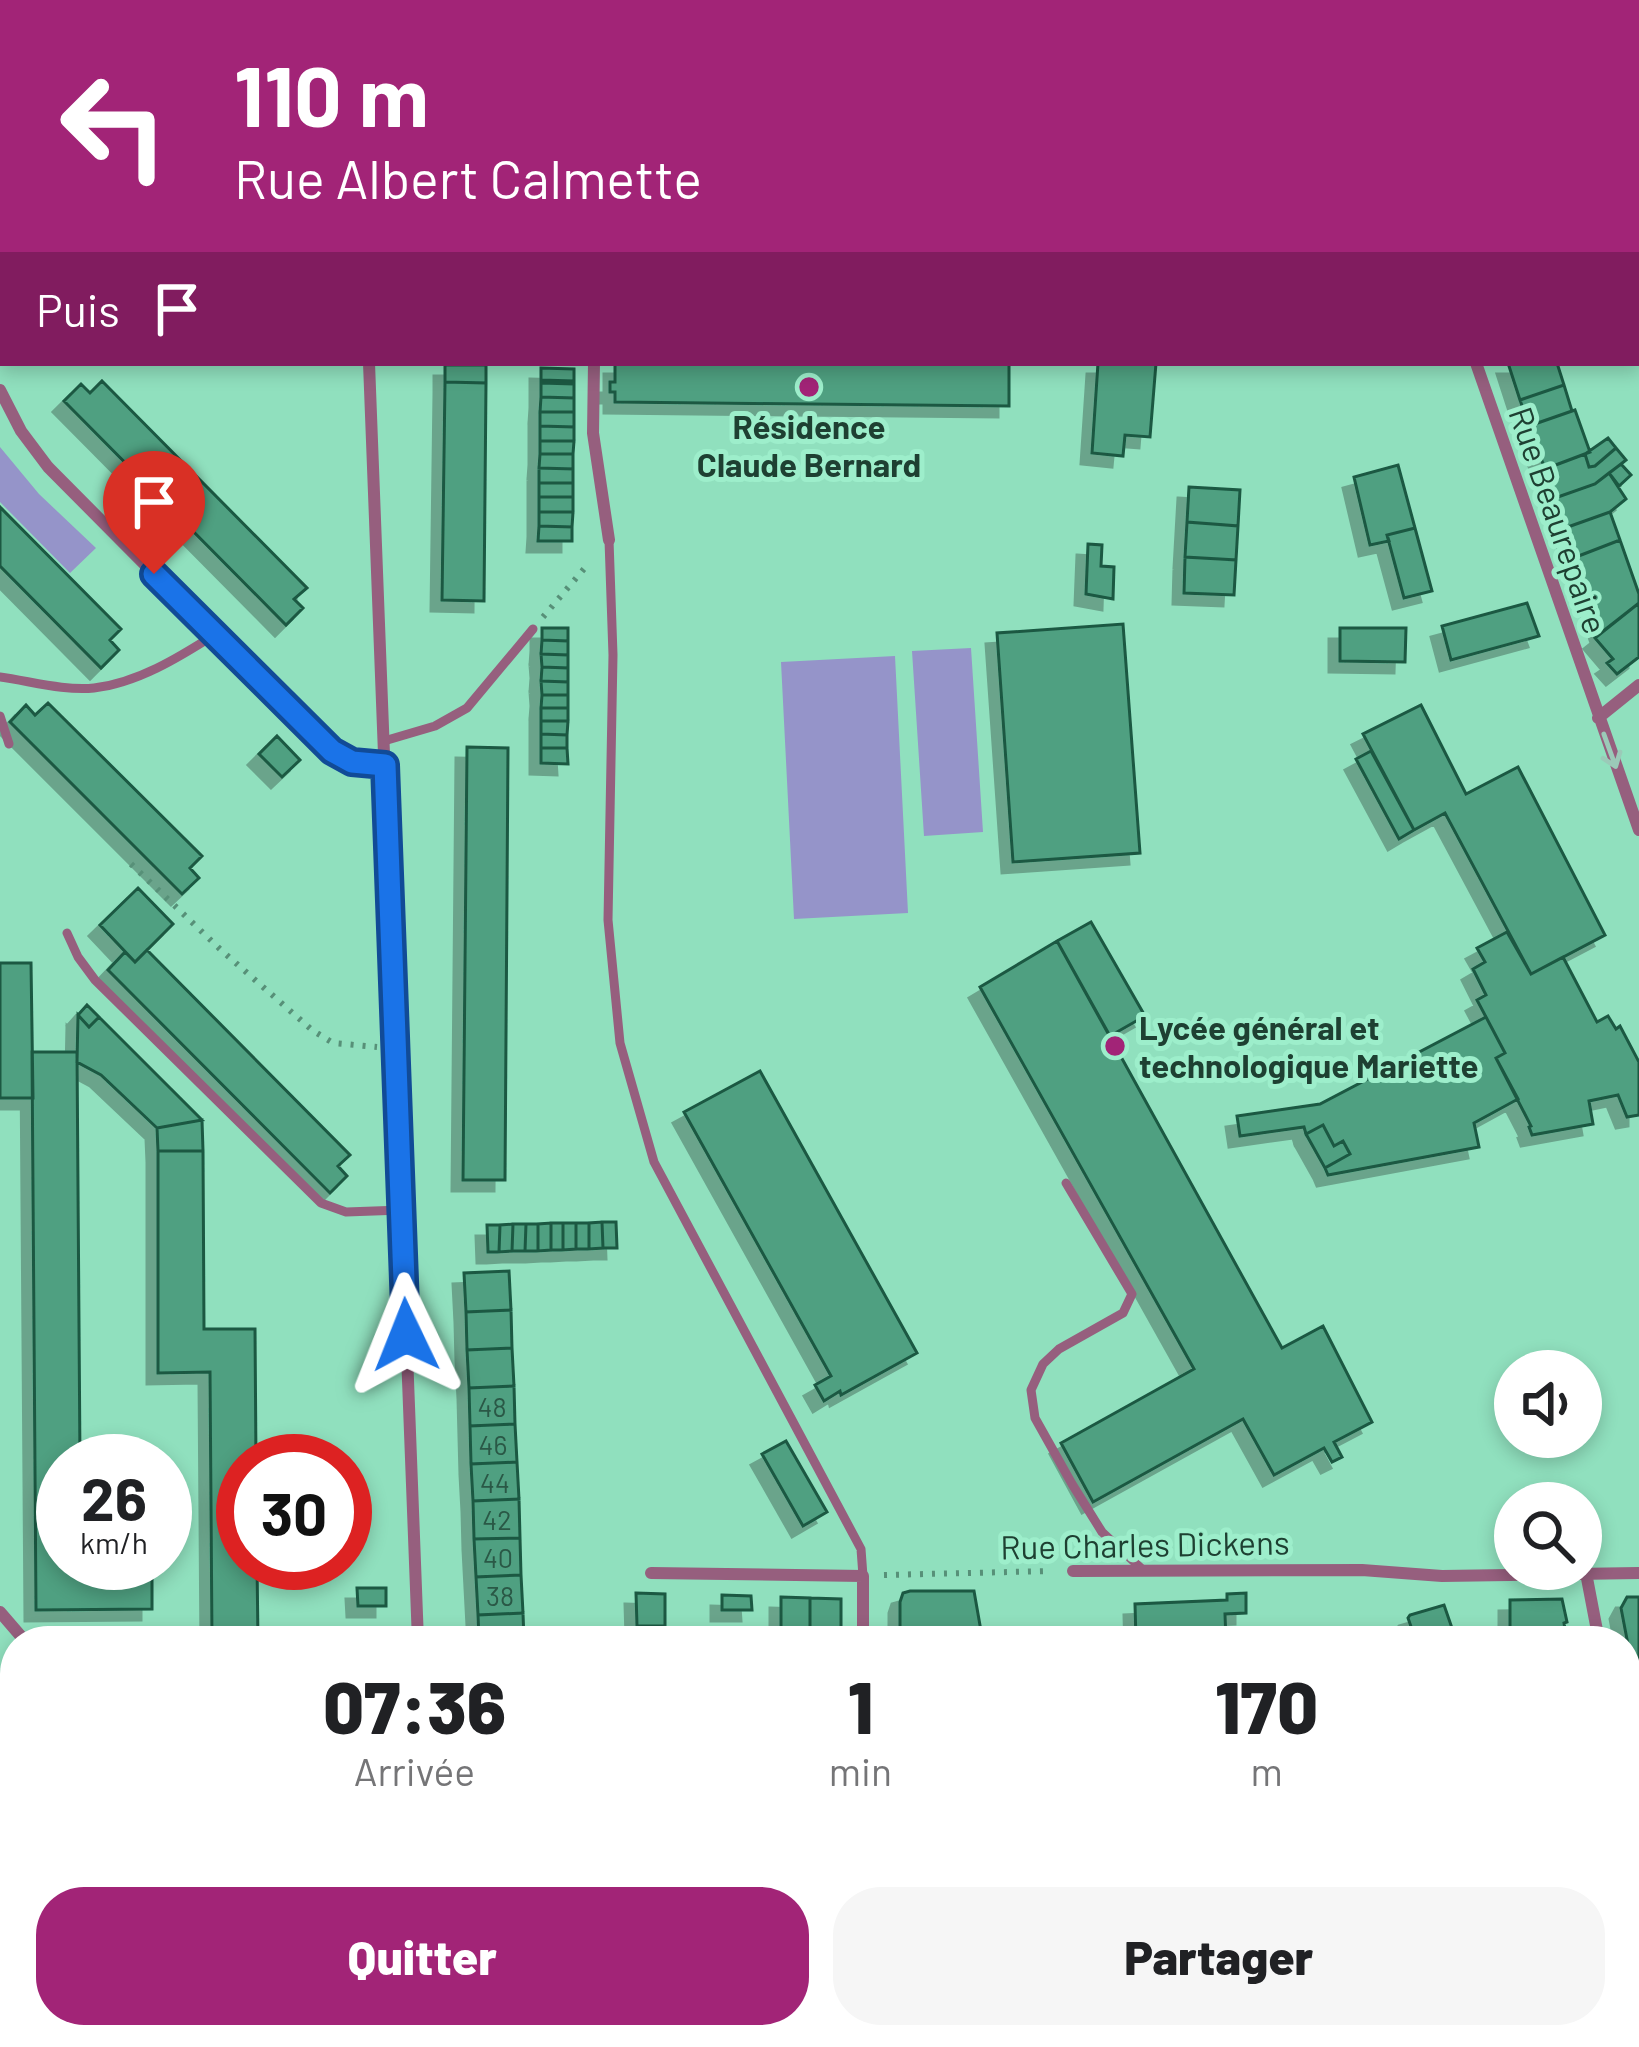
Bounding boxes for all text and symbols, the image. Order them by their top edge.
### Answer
text: 110 m [234,43,429,144]
icon: left [36,48,192,204]
text: Rue Albert Calmette [234,145,702,210]
icon: arrive [144,276,210,342]
text: Puis [36,282,120,336]
marker: Résidence Claude Bernard [796,374,822,400]
street label: Rue Beaurepaire [1501,401,1617,639]
place label: Résidence Claude Bernard [697,406,921,484]
pin [103,451,205,574]
icon: arrive [121,469,187,535]
one-way arrow [1601,732,1623,769]
place label: Lycée général et technologique Mariette [1139,1007,1479,1085]
marker: Lycée général et technologique Mariette [1102,1033,1128,1059]
position arrow [343,1272,469,1398]
map controls [1494,1350,1602,1590]
button: sound [1494,1350,1602,1458]
house number: 48 [478,1390,506,1422]
house number: 46 [479,1428,507,1460]
speed limit sign: 30 [216,1434,372,1590]
text: 26 [81,1461,147,1533]
house number: 44 [480,1466,510,1498]
button: search [1494,1482,1602,1590]
house number: 42 [482,1503,512,1535]
street label: Rue Charles Dickens [1000,1521,1290,1567]
text: km/h [80,1524,148,1560]
house number: 40 [483,1541,513,1573]
house number: 38 [486,1579,514,1611]
text: 07:36 [323,1662,506,1748]
text: 1 [848,1662,873,1748]
text: 170 [1215,1662,1318,1748]
text: Arrivée [354,1747,475,1794]
text: min [829,1747,892,1794]
text: m [1250,1747,1283,1794]
button: Quitter [36,1887,809,2025]
button: Partager [833,1887,1605,2025]

